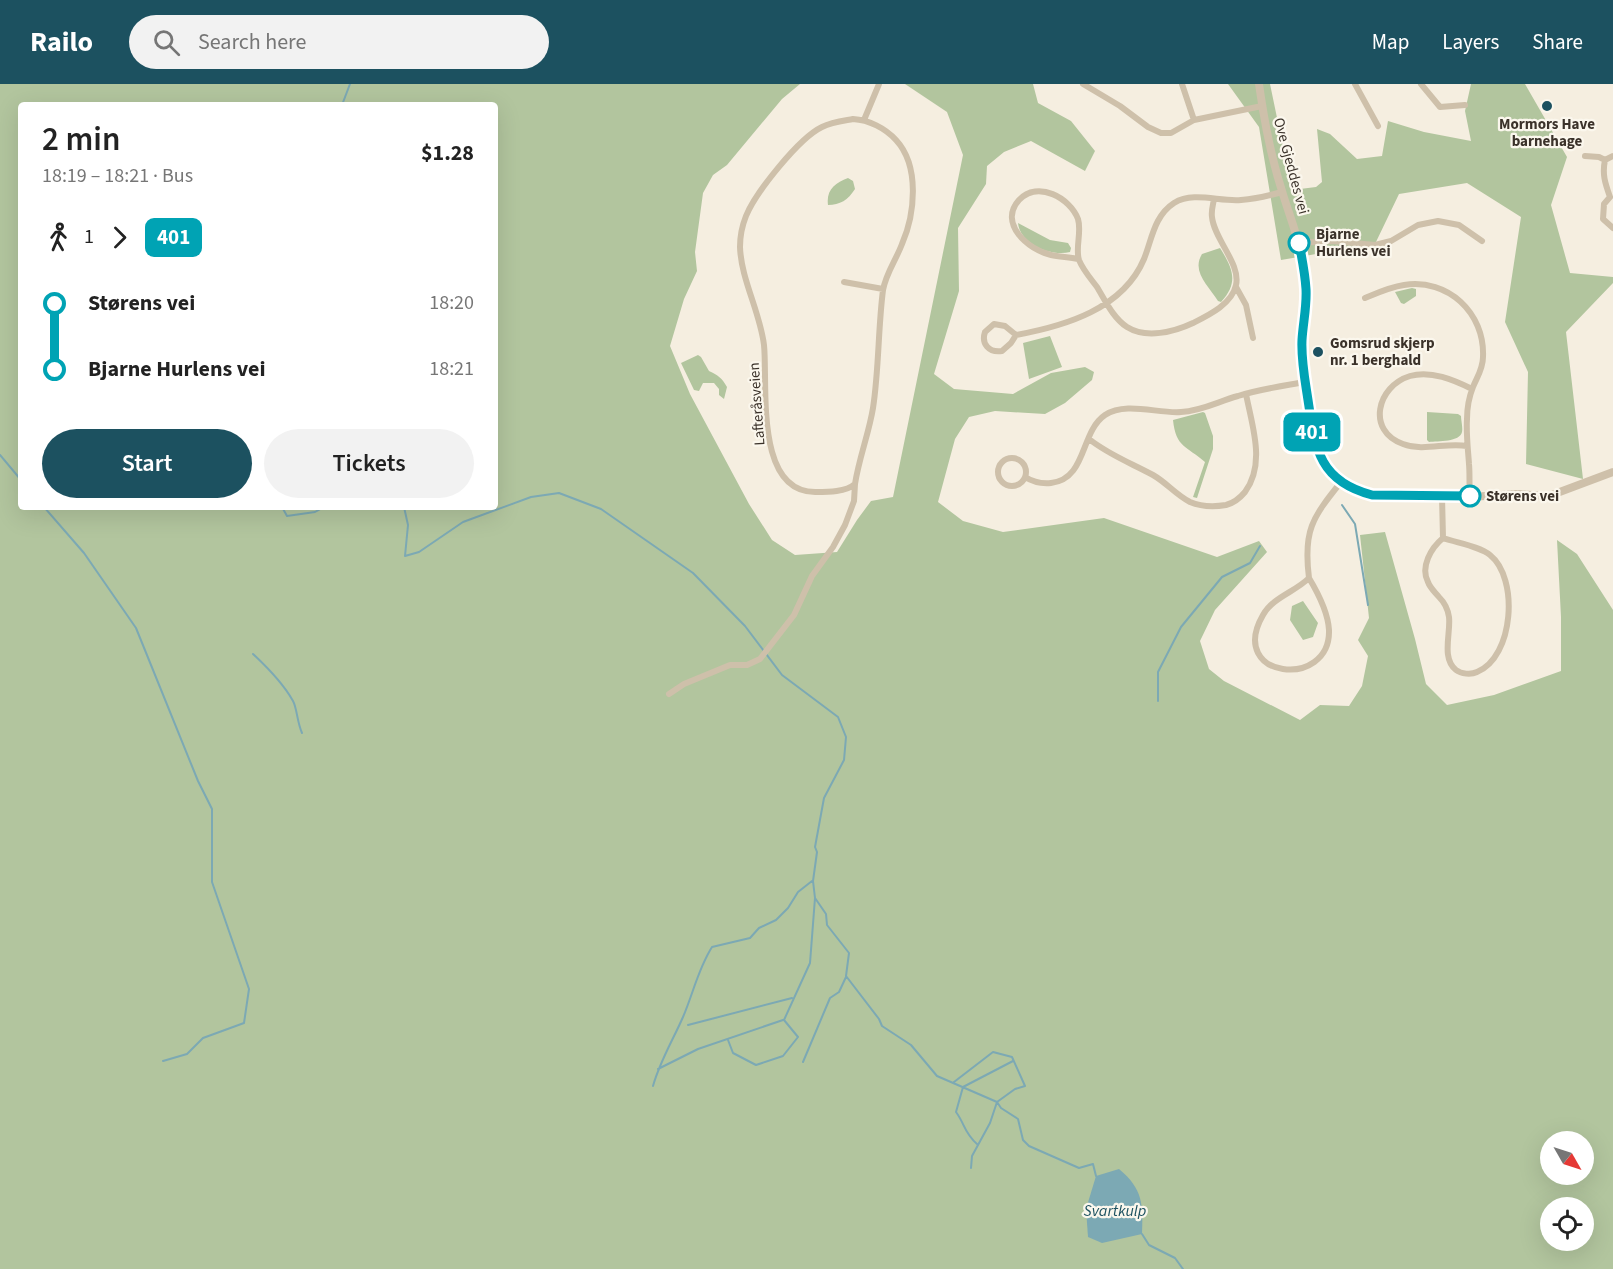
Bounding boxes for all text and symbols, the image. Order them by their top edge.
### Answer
search box [129,15,549,69]
text: Railo [30,22,93,62]
icon: search [150,26,183,59]
text: Search here [198,26,306,58]
text: Map [1372,27,1409,57]
text: Layers [1442,27,1499,57]
text: Share [1532,27,1583,57]
marker: Mormors Have barnehage [1540,99,1554,113]
place label: Mormors Have barnehage [1499,114,1595,152]
street label: Ove Gjeddes vei [1268,115,1314,217]
text: 2 min [42,116,120,163]
text: $1.28 [421,137,474,169]
text: 18:19 – 18:21 · Bus [42,162,193,190]
icon: walk [42,221,75,254]
icon: forward [103,221,136,254]
text: 401 [157,222,190,252]
text: 1 [84,223,94,251]
place label: Bjarne Hurlens vei [1316,224,1391,262]
marker: Bjarne Hurlens vei [1288,232,1310,254]
text: Størens vei [88,287,195,319]
text: 18:20 [429,289,474,317]
place label: Gomsrud skjerp nr. 1 berghald [1330,333,1435,371]
marker: Gomsrud skjerp nr. 1 berghald [1311,345,1325,359]
text: Bjarne Hurlens vei [88,353,265,385]
text: 18:21 [429,355,474,383]
street label: Lafteråsveien [744,362,770,446]
line badge: 401 [1278,412,1346,452]
text: 401 [1295,417,1329,447]
button: Start [42,429,252,498]
button: Tickets [264,429,474,498]
marker: Størens vei [1459,485,1481,507]
place label: Størens vei [1486,486,1559,507]
north arrow [1540,1131,1594,1185]
map controls [1540,1131,1594,1251]
button: locate [1540,1197,1594,1251]
water label: Svartkulp [1084,1200,1146,1222]

